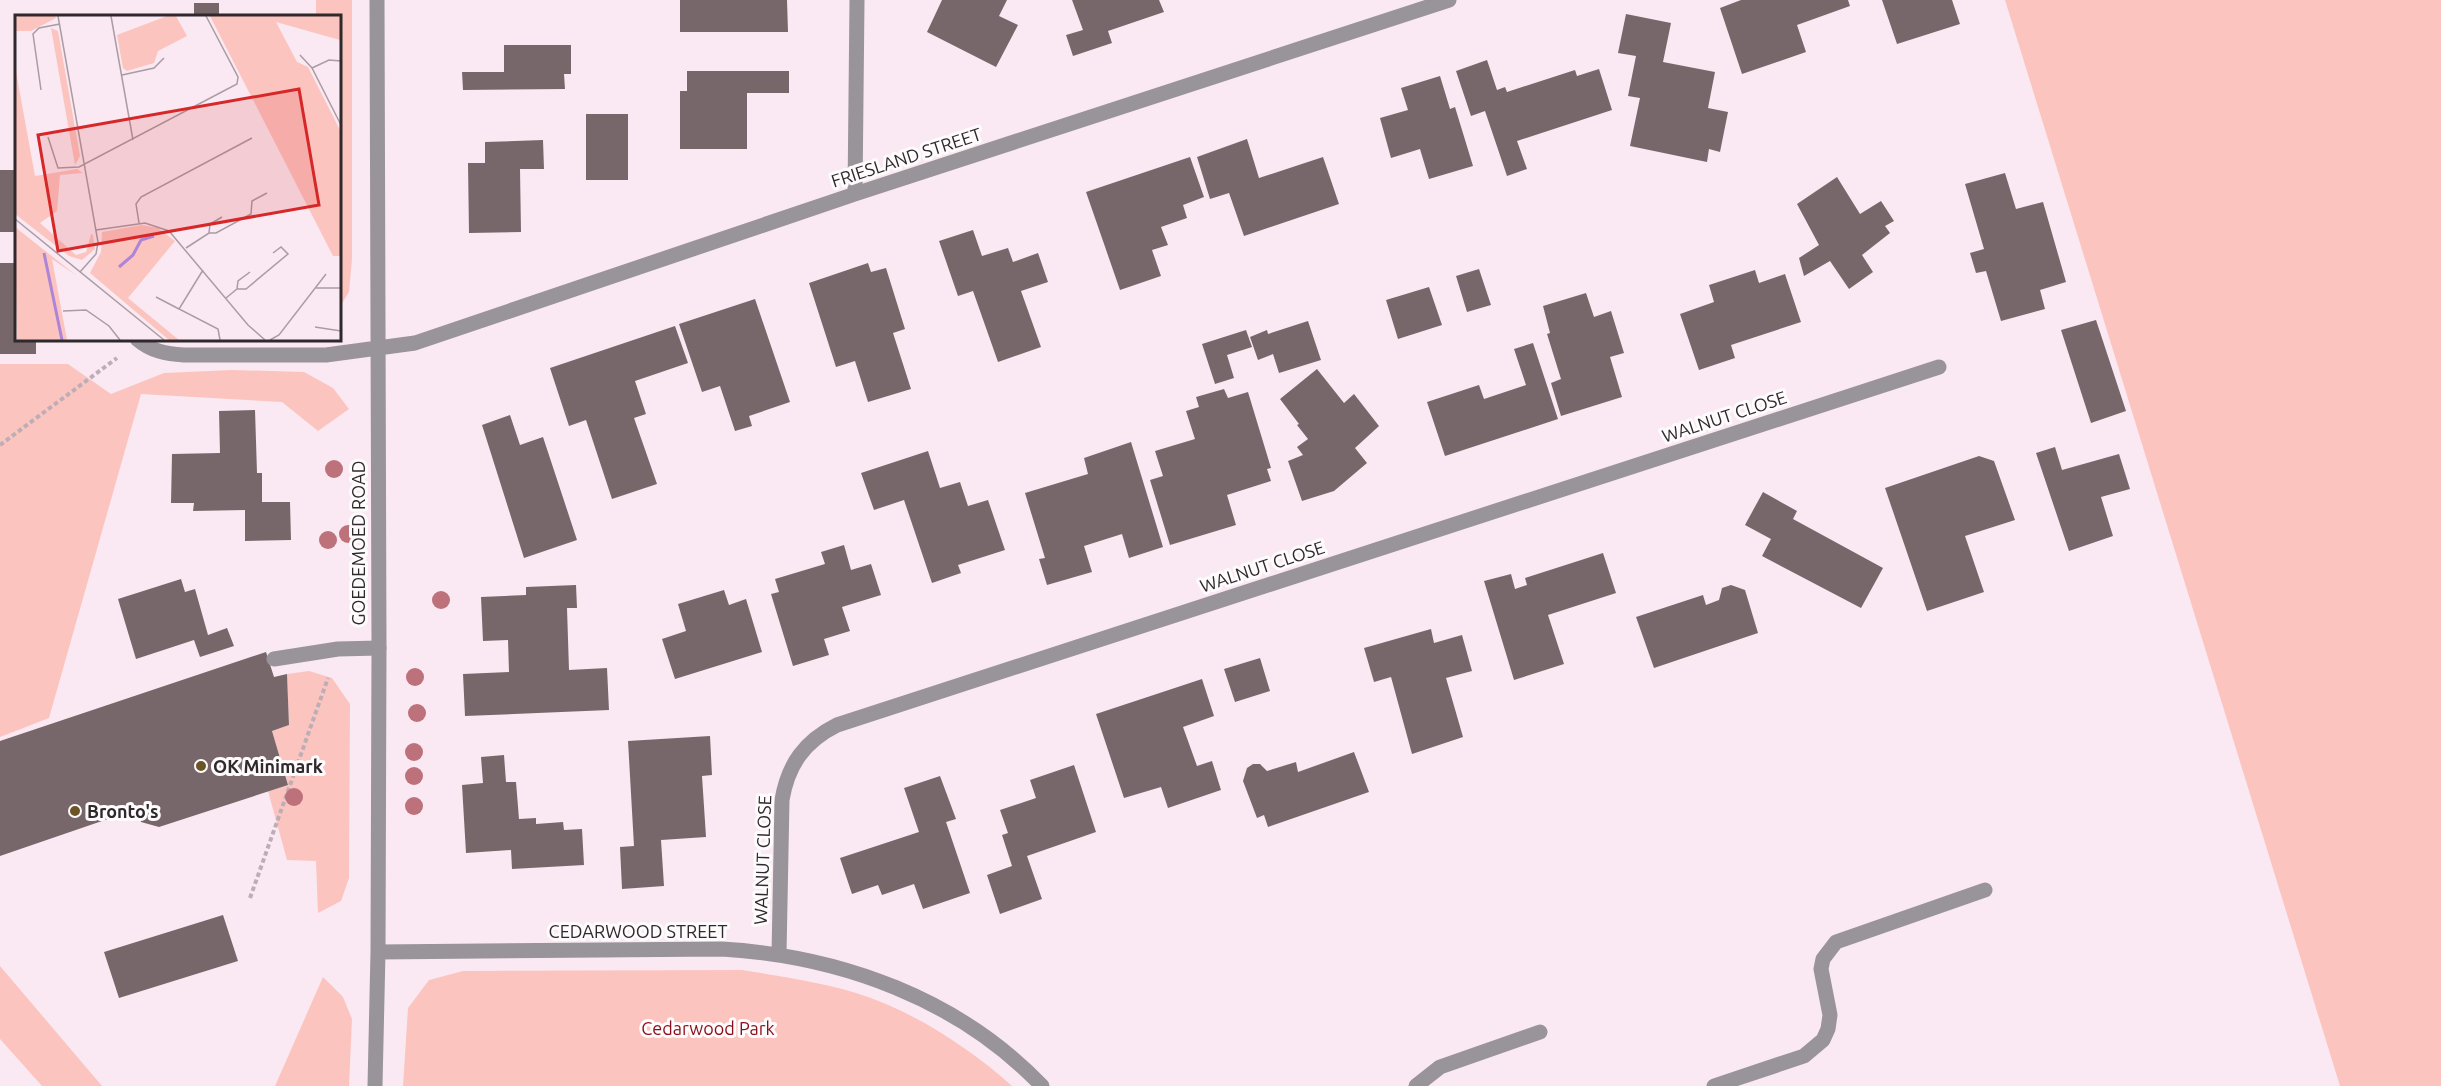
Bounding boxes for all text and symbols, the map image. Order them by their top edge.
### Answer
inset map [15,15,340,340]
street label: FRIESLAND STREET [828,123,984,191]
street label: WALNUT CLOSE [1659,386,1789,446]
street label: GOEDEMOED ROAD [348,461,368,625]
street label: WALNUT CLOSE [1197,536,1327,596]
place label: OK Minimark [213,756,323,776]
marker: OK Minimark [194,759,208,773]
street label: WALNUT CLOSE [750,795,774,925]
place label: Bronto's [87,801,158,821]
marker: Bronto's [68,804,82,818]
street label: CEDARWOOD STREET [549,921,727,941]
park label: Cedarwood Park [641,1018,775,1038]

